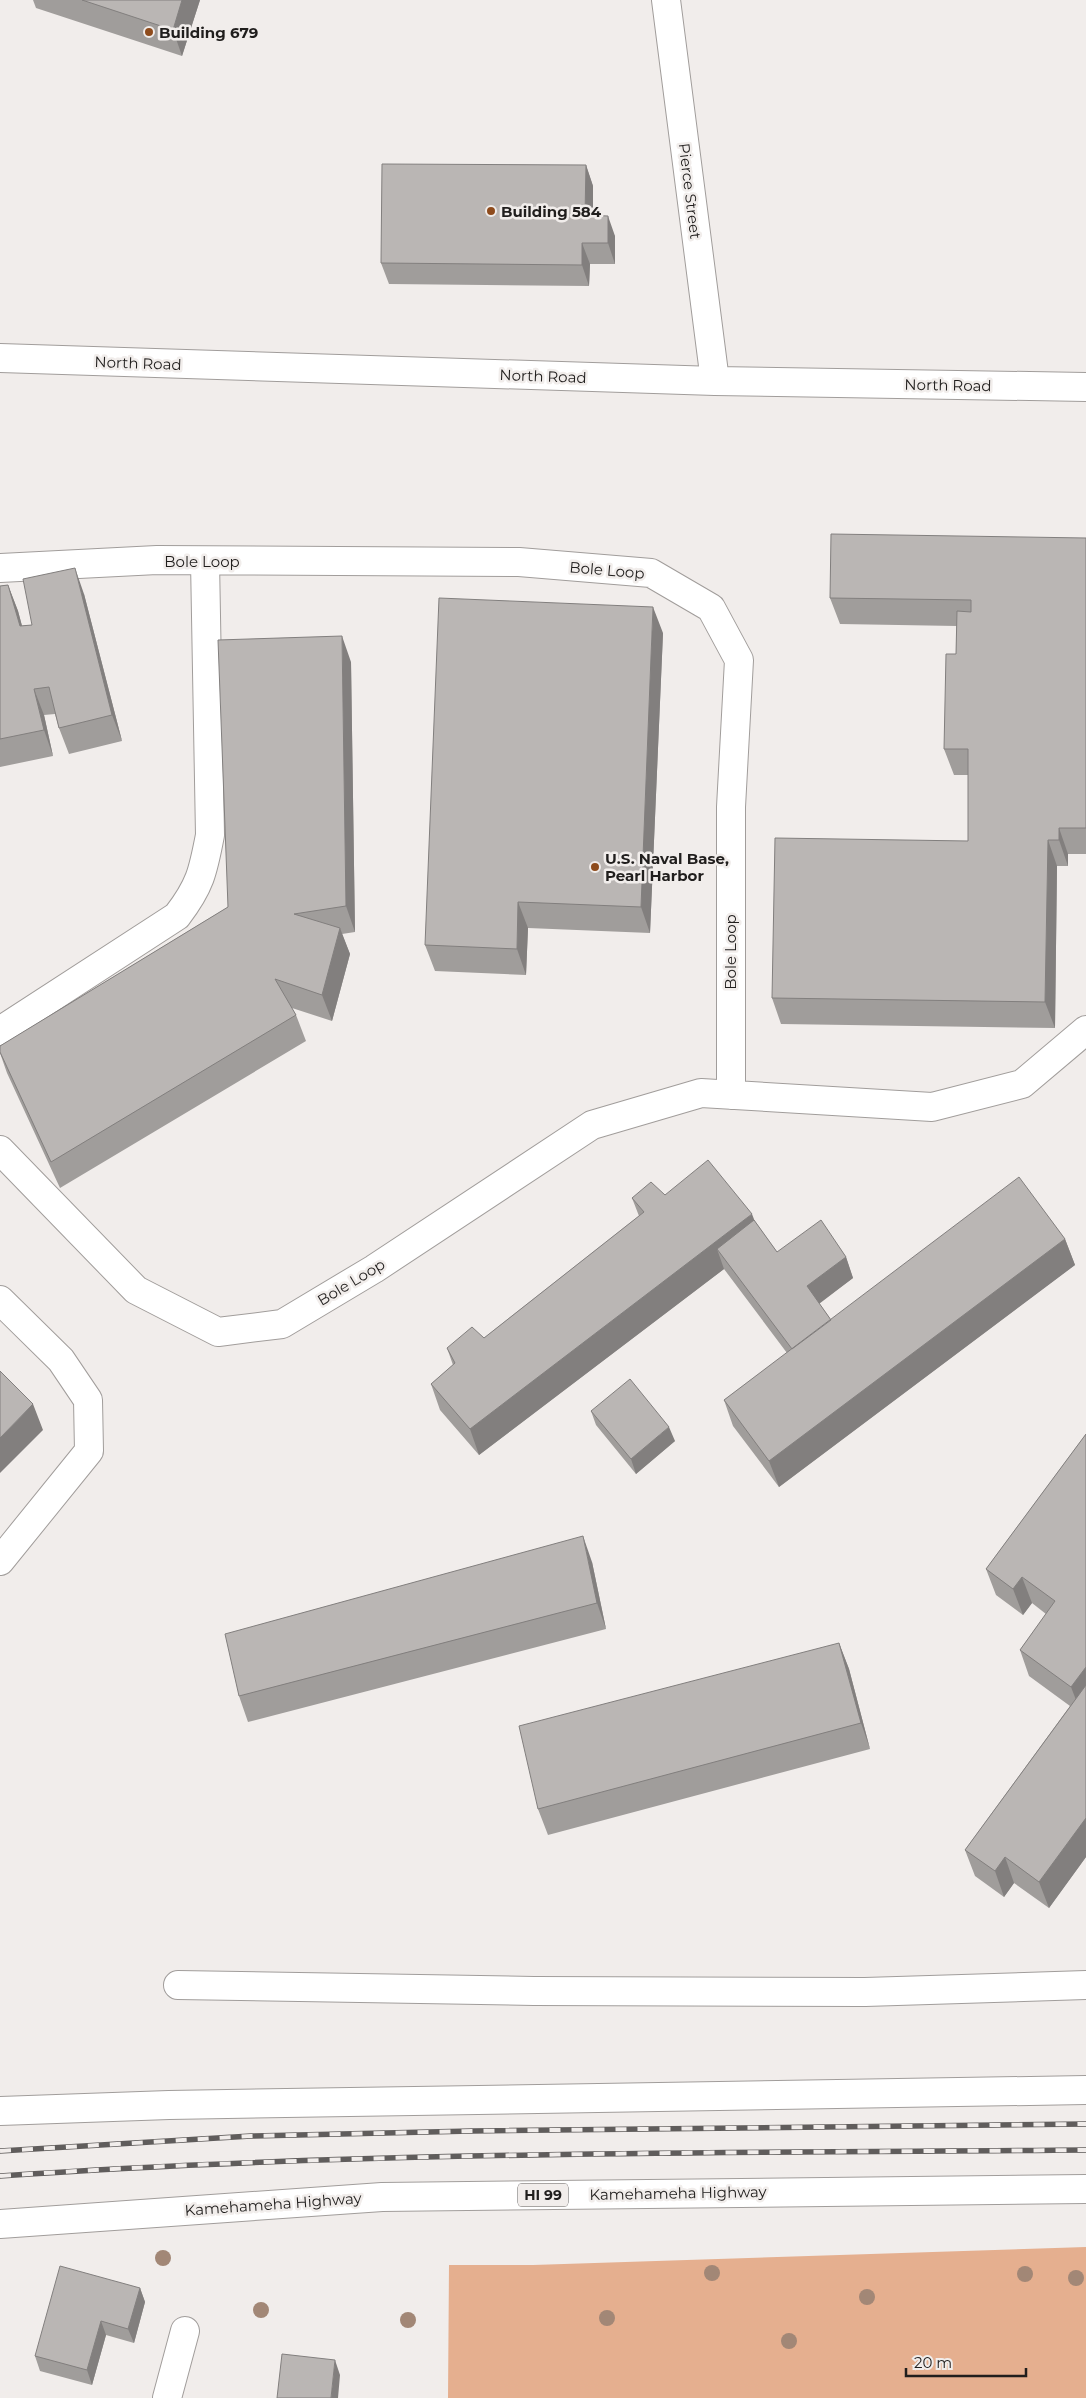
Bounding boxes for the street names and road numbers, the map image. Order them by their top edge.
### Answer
street label: Pierce Street [675,142,705,240]
street label: North Road [94,352,182,374]
street label: North Road [499,365,587,387]
street label: North Road [904,375,992,395]
street label: Bole Loop [164,552,240,571]
street label: Bole Loop [569,557,645,583]
street label: Bole Loop [721,914,740,990]
street label: Bole Loop [314,1254,388,1310]
street label: Kamehameha Highway [589,2182,768,2204]
road number: HI 99 [518,2184,568,2206]
street label: Kamehameha Highway [184,2188,363,2220]

